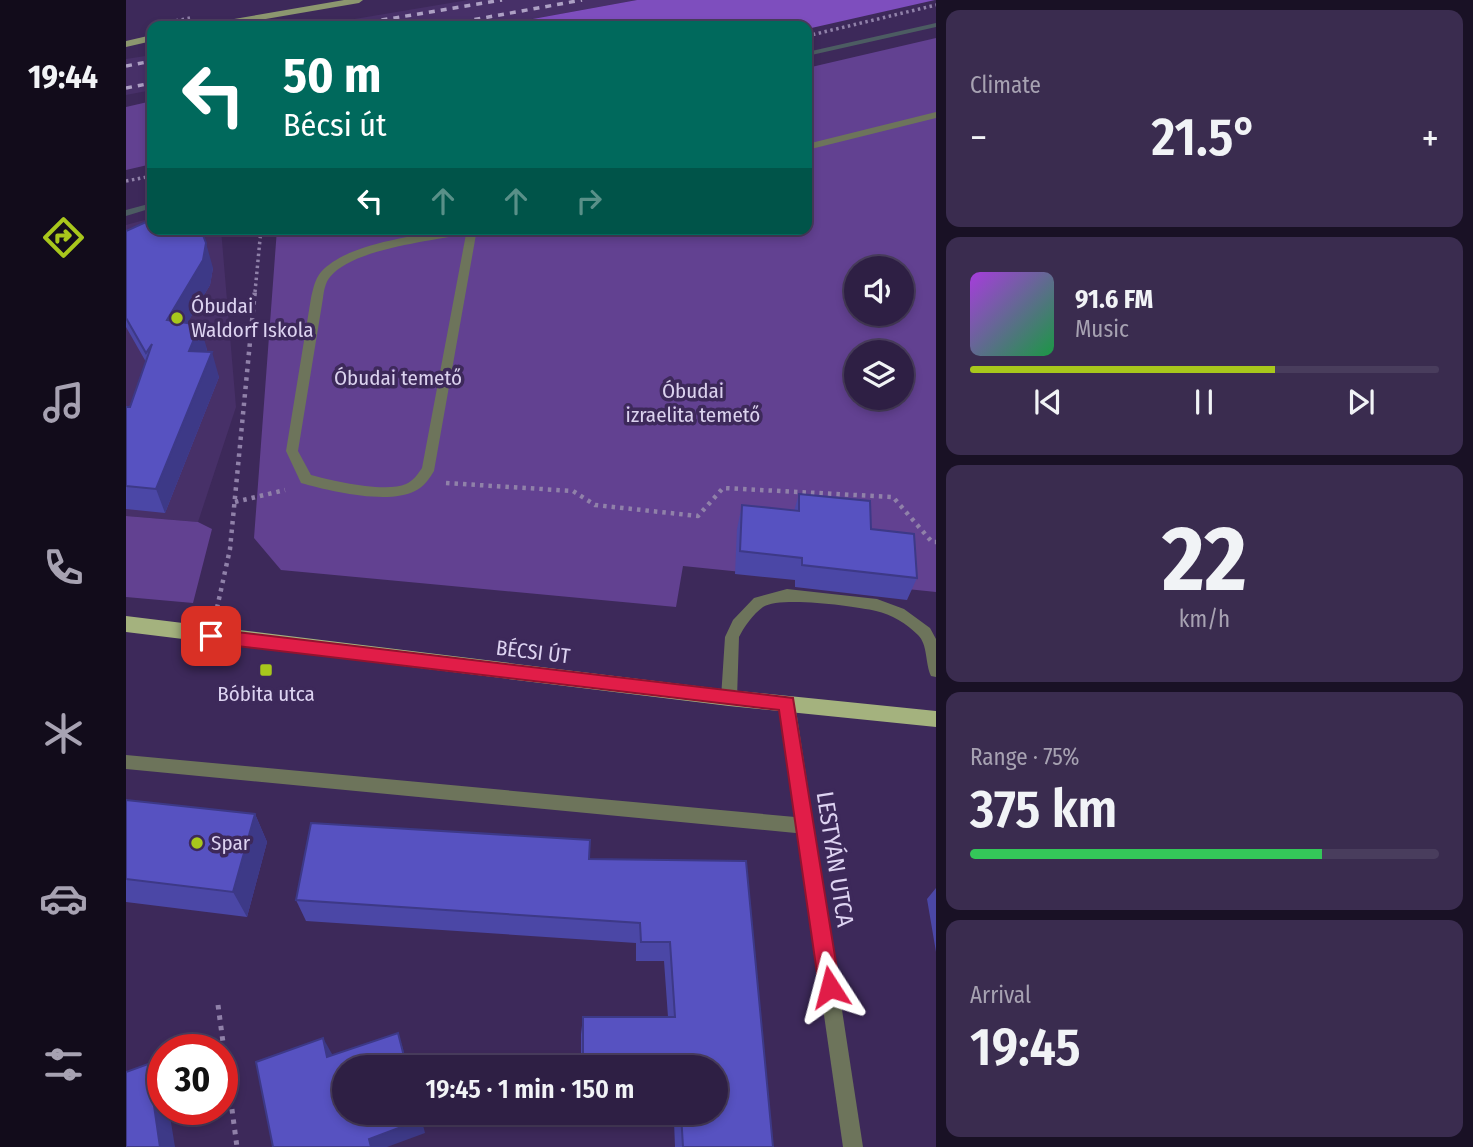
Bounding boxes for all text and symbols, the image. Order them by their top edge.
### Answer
text: 50 m [283,46,381,105]
icon: left [168,49,259,140]
text: 19:44 [28,58,98,96]
text: Climate [970,71,1041,99]
text: Bécsi út [283,106,386,144]
text: 21.5° [1152,106,1257,169]
text: − [970,115,987,161]
text: + [1422,115,1439,161]
icon: left [351,182,389,220]
icon: ahead [424,182,462,220]
icon: ahead [497,182,535,220]
icon: right [570,182,608,220]
icon: directions [39,213,88,262]
map controls [844,256,914,410]
button: sound [844,256,914,326]
text: 91.6 FM [1075,284,1153,315]
place label: Óbudai Waldorf Iskola [191,293,313,343]
marker: Óbudai Waldorf Iskola [169,310,185,326]
text: Music [1075,315,1129,343]
button: layers [844,340,914,410]
park label: Óbudai temető [334,365,462,391]
icon: music [39,378,88,427]
park label: Óbudai izraelita temető [626,378,760,428]
icon: previous [1029,383,1067,421]
icon: pause [1185,383,1223,421]
icon: next [1342,383,1380,421]
text: 22 [1162,505,1247,614]
icon: phone [39,543,88,592]
text: km/h [1179,605,1230,633]
pin [181,606,241,666]
icon: arrive [192,617,230,655]
street label: BÉCSI ÚT [494,635,572,669]
marker: Bóbita utca [258,662,274,678]
place label: Bóbita utca [217,681,315,707]
icon: climate [39,709,88,758]
text: Range · 75% [970,743,1079,771]
text: 375 km [970,778,1117,841]
street label: LESTYÁN UTCA [810,789,861,929]
place label: Spar [211,830,251,856]
marker: Spar [189,835,205,851]
icon: car [39,874,88,923]
position arrow [793,950,867,1024]
text: Arrival [970,981,1031,1009]
text: 19:45 [970,1016,1081,1079]
speed limit sign: 30 [147,1034,238,1125]
icon: filters [39,1040,88,1089]
text: 19:45 · 1 min · 150 m [426,1074,634,1105]

